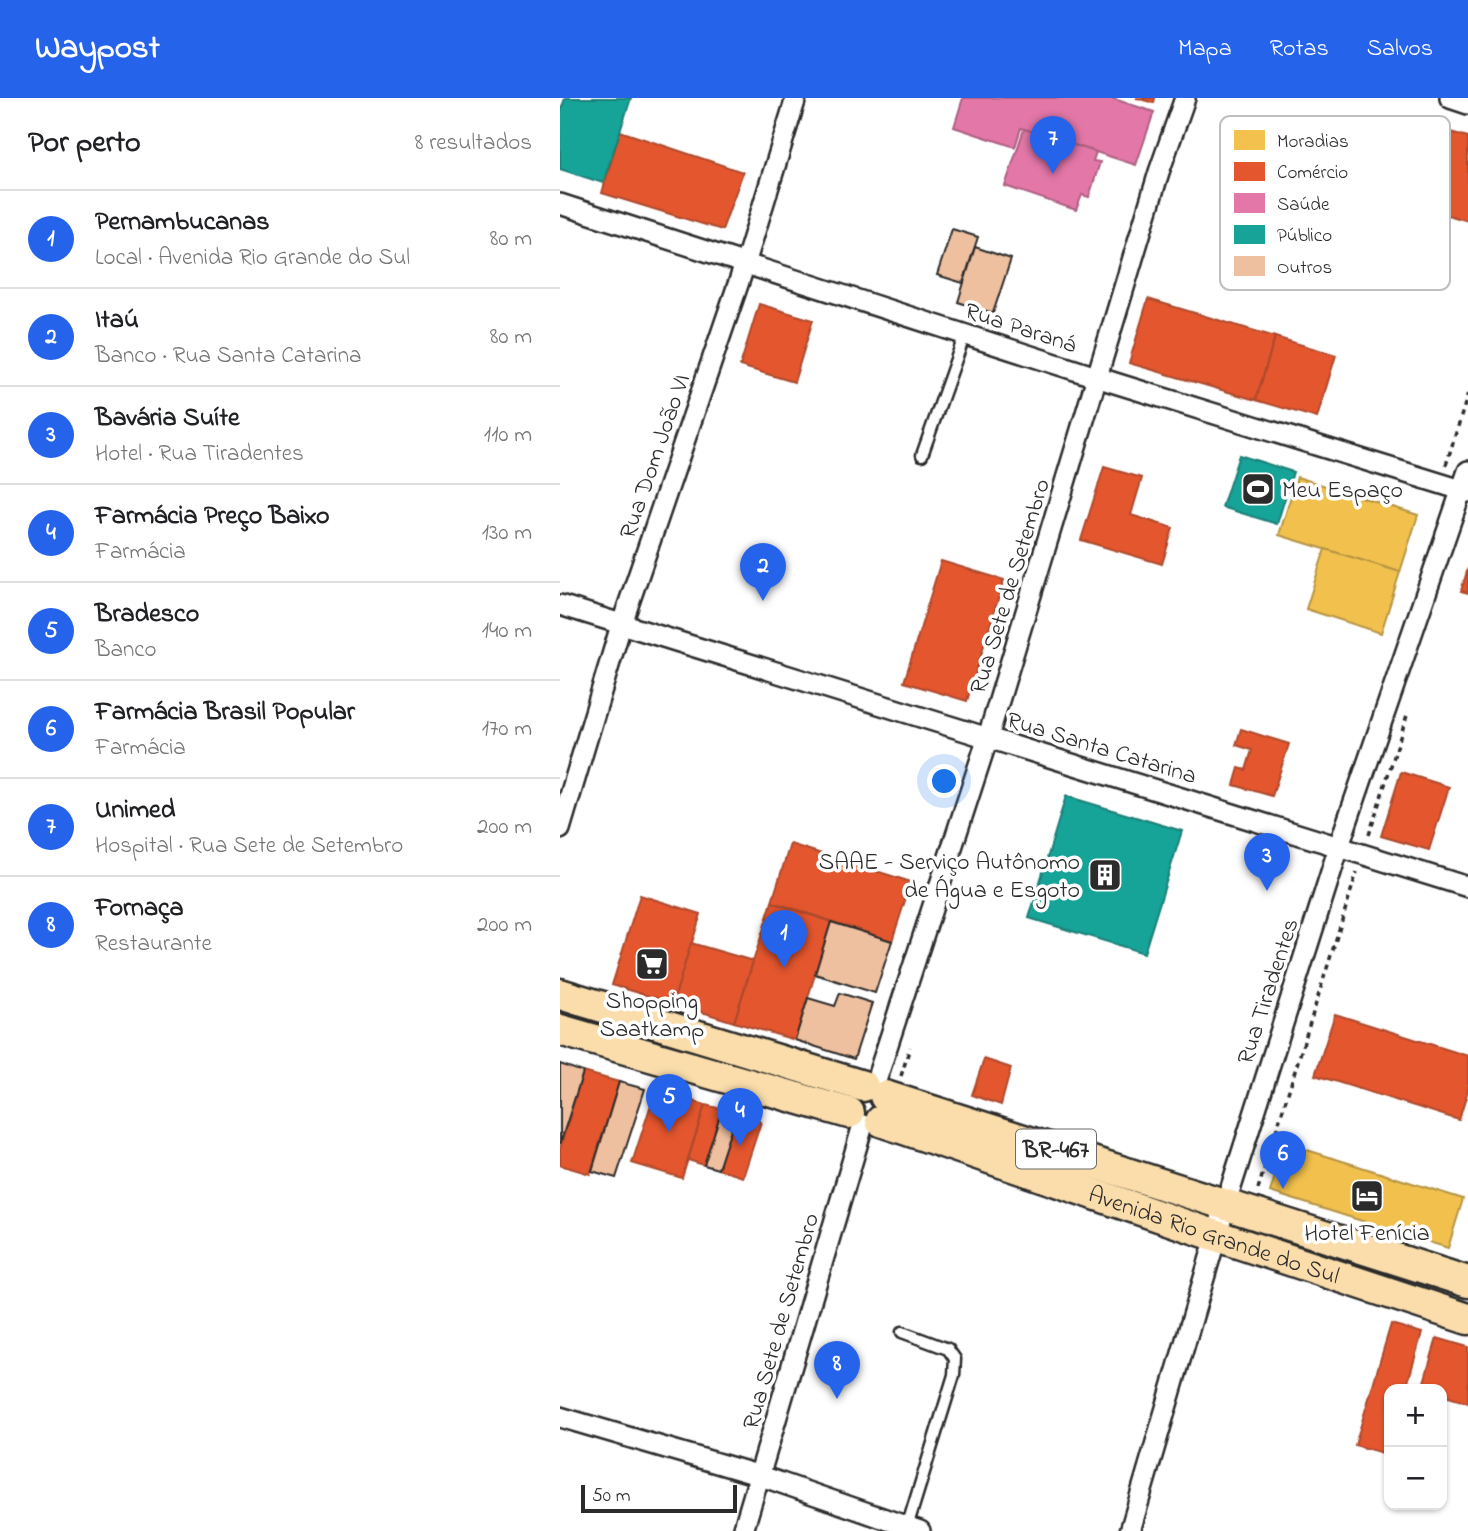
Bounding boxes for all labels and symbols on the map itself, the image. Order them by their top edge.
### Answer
pin: 7 [1030,116,1076,174]
legend [1220,116,1450,290]
text: Moradias [1277,129,1349,156]
text: Comércio [1277,160,1348,187]
text: Saúde [1277,192,1330,219]
text: Público [1277,223,1332,250]
text: Outros [1277,255,1332,282]
street label: Rua Paraná [960,295,1081,364]
street label: Rua Dom João VI [612,370,701,544]
sports icon: Meu Espaço [1239,470,1277,508]
place label: Meu Espaço [1282,474,1403,509]
street label: Rua Sete de Setembro [962,475,1061,699]
pin: 2 [740,543,786,601]
street label: Rua Santa Catarina [1002,704,1200,795]
your location [927,764,961,798]
pin: 3 [1244,833,1290,891]
place label: SAAE - Serviço Autônomo de Água e Esgoto [819,846,1080,909]
building icon: SAAE - Serviço Autônomo de Água e Esgoto [1086,856,1124,894]
pin: 1 [761,910,807,968]
street label: Rua Tiradentes [1229,914,1309,1069]
supermarket icon: Shopping Saatkamp [633,945,671,983]
place label: Shopping Saatkamp [600,985,704,1048]
pin: 5 [646,1074,692,1132]
pin: 4 [717,1088,763,1146]
road number: BR-467 [1016,1130,1096,1168]
pin: 6 [1260,1131,1306,1189]
hotel icon: Hotel Fenícia [1348,1177,1386,1215]
street label: Avenida Rio Grande do Sul [1083,1178,1344,1295]
street label: Rua Sete de Setembro [735,1210,830,1434]
place label: Hotel Fenícia [1304,1217,1430,1252]
pin: 8 [814,1341,860,1399]
scale bar [581,1482,737,1514]

